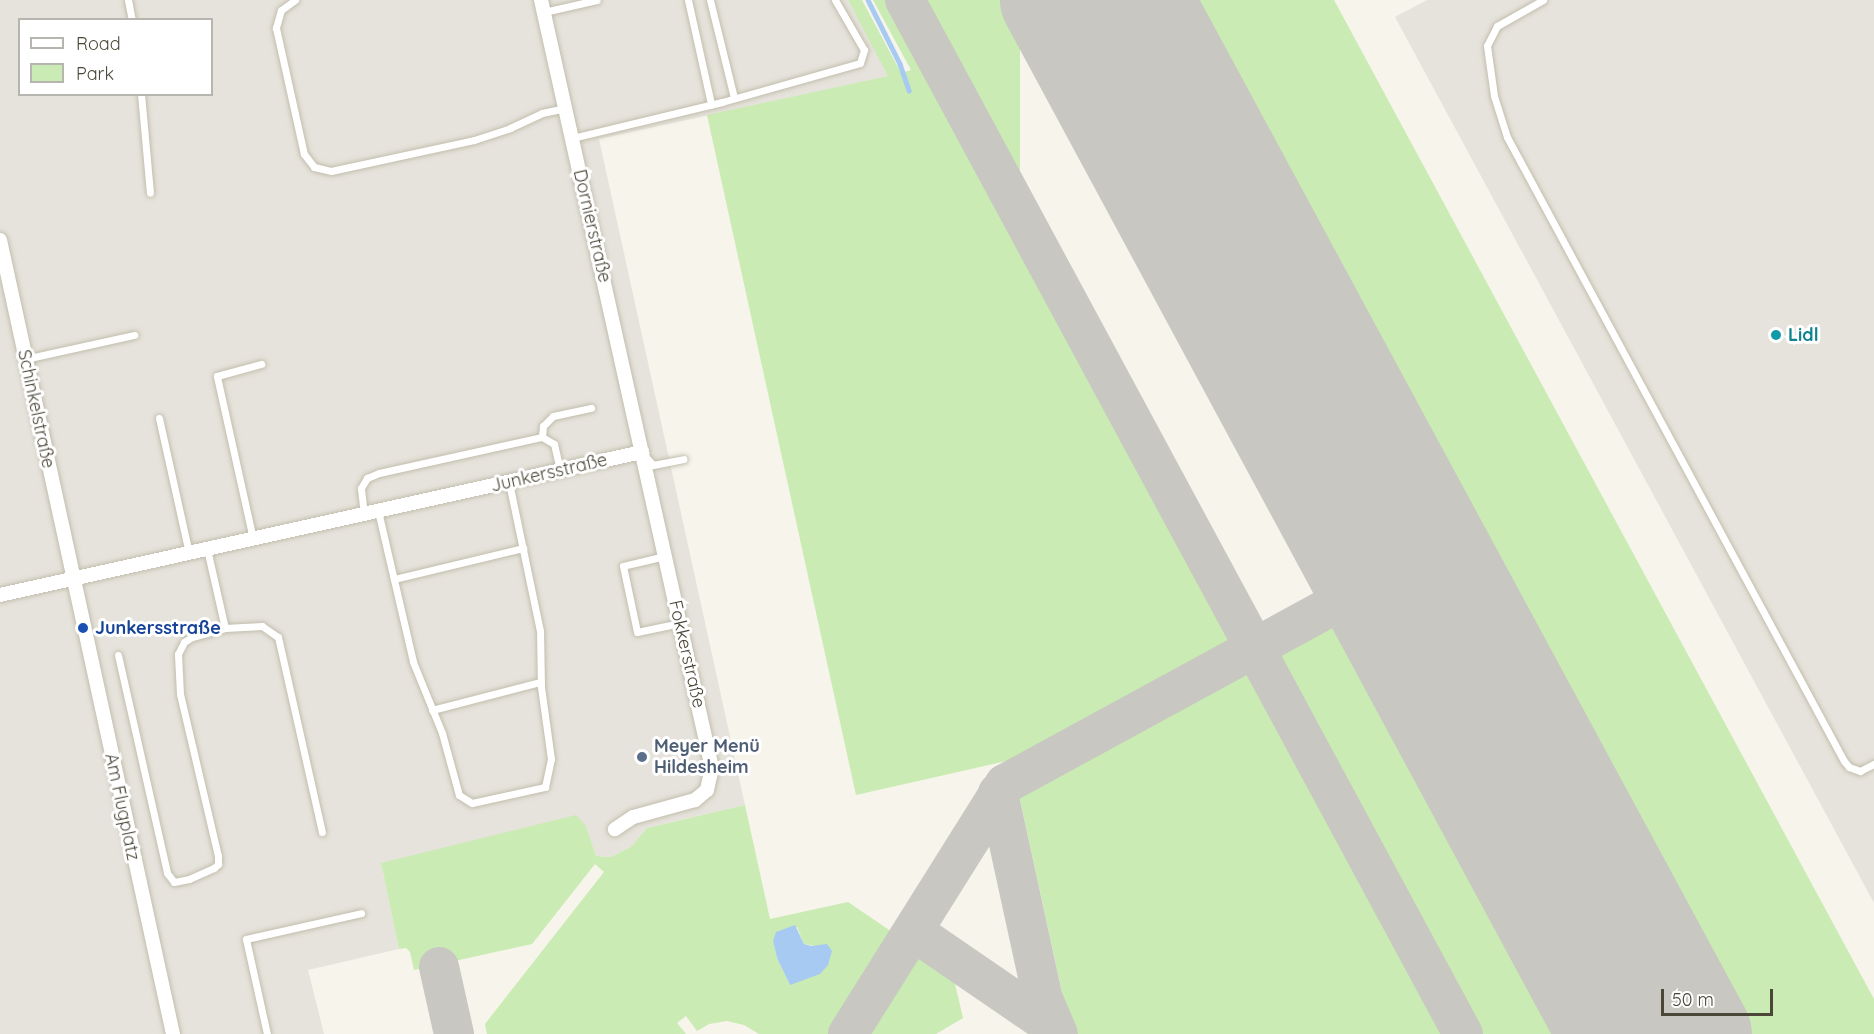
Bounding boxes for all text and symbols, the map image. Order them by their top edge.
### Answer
legend [18,18,213,96]
text: Road [76,32,121,55]
text: Park [76,62,114,85]
street label: Dornierstraße [568,167,616,285]
place label: Lidl [1788,324,1819,346]
marker: Lidl [1769,328,1783,342]
street label: Schinkelstraße [13,348,59,470]
street label: Junkersstraße [489,449,609,497]
street label: Fokkerstraße [664,598,710,710]
place label: Junkersstraße [95,617,221,639]
marker: Junkersstraße [76,621,90,635]
place label: Meyer Menü Hildesheim [654,736,760,778]
marker: Meyer Menü Hildesheim [635,750,649,764]
street label: Am Flugplatz [100,751,144,863]
scale bar [1664,977,1776,1015]
text: 50 m [1672,988,1714,1011]

